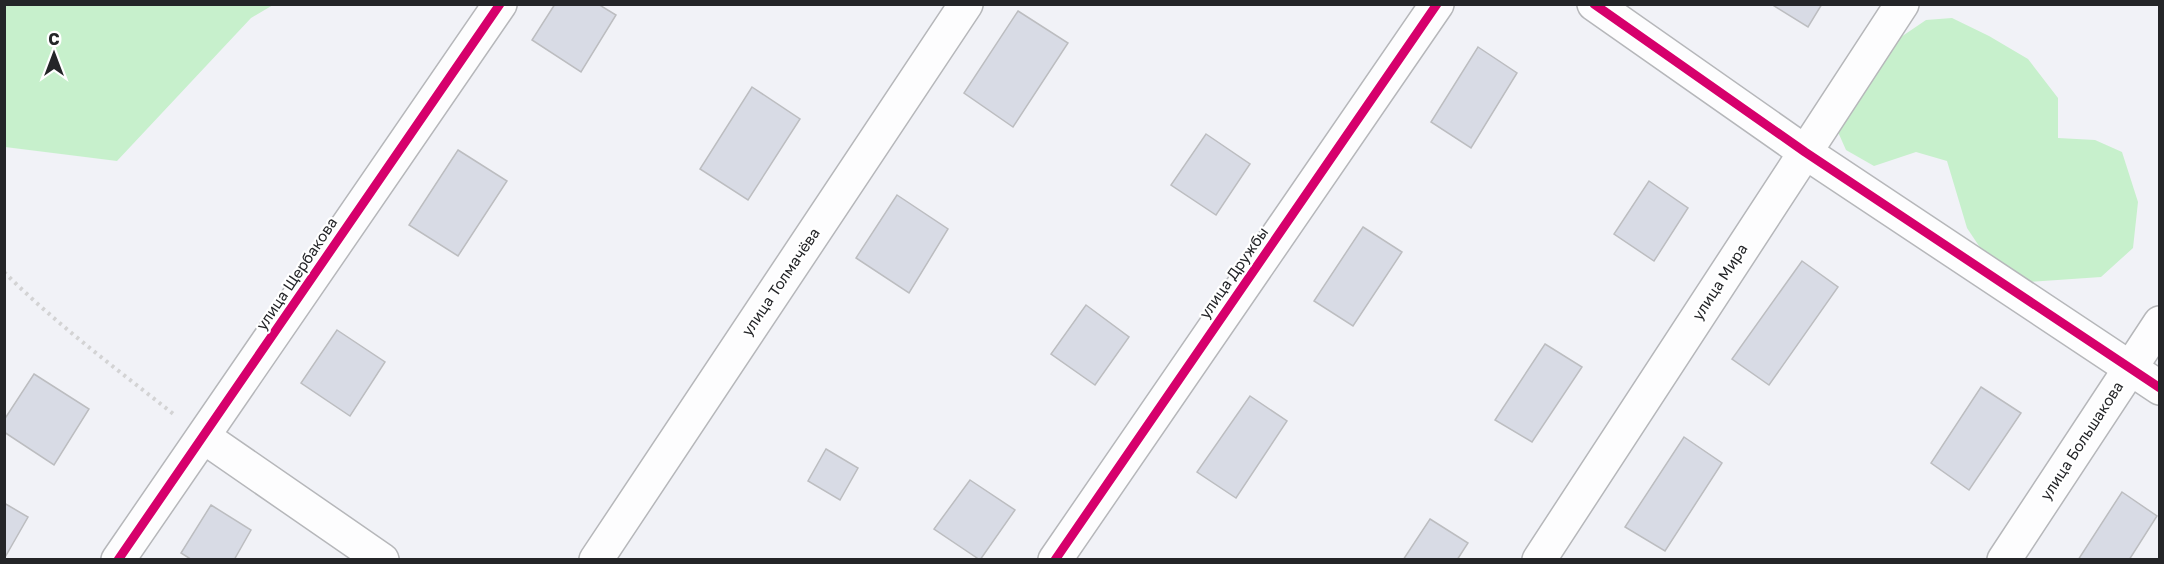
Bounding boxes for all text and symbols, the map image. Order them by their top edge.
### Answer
north arrow [24,24,84,84]
text: С [48,29,60,49]
street label: улица Щербакова [252,214,341,333]
street label: улица Дружбы [1195,223,1271,322]
street label: улица Толмачёва [737,224,823,339]
street label: улица Мира [1688,240,1751,323]
street label: улица Большакова [2036,378,2126,503]

